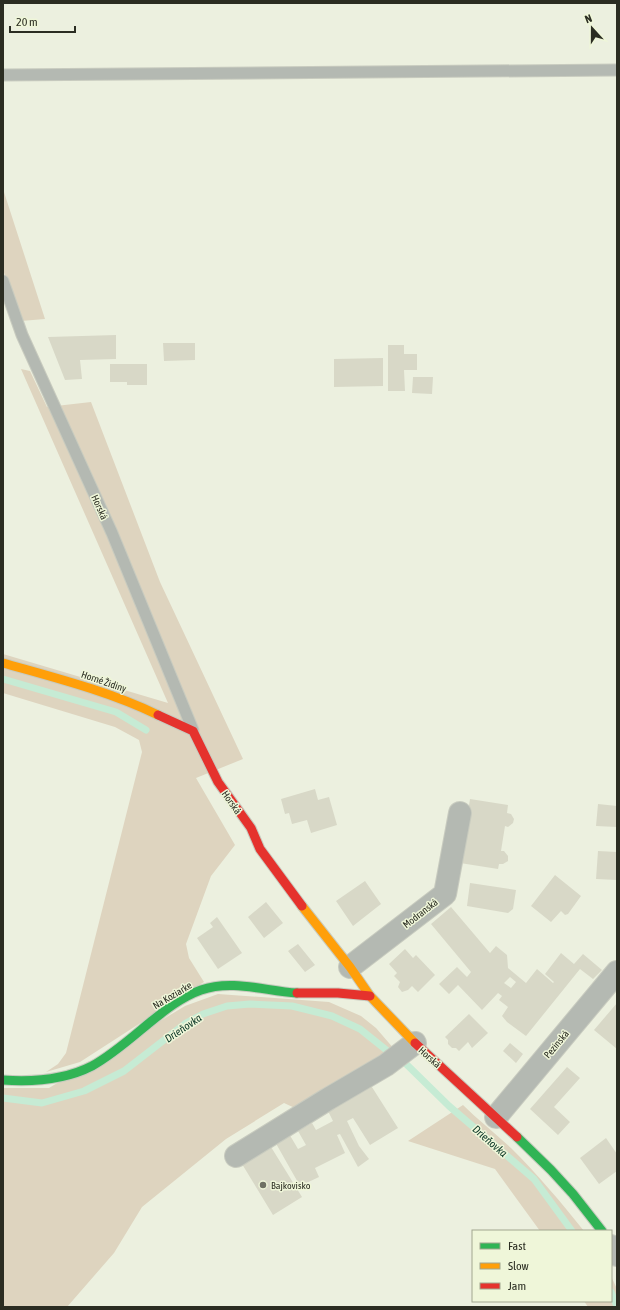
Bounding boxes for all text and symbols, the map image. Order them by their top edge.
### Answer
scale bar [10,8,75,34]
north arrow [572,8,612,48]
text: N [583,12,594,25]
text: 20 m [16,15,38,29]
street label: Horská [89,493,110,522]
street label: Horné Židiny [80,669,128,694]
street label: Horská [220,788,244,816]
street label: Modranská [401,896,440,930]
street label: Na Koziarke [151,979,194,1011]
water label: Drieňovka [162,1011,204,1045]
street label: Pezinská [542,1028,571,1060]
street label: Horská [416,1045,443,1070]
water label: Drieňovka [470,1123,510,1159]
marker: Bajkovisko [258,1180,268,1190]
place label: Bajkovisko [271,1180,311,1191]
legend [472,1230,612,1302]
text: Fast [508,1239,526,1253]
text: Slow [508,1259,529,1273]
text: Jam [508,1279,526,1293]

